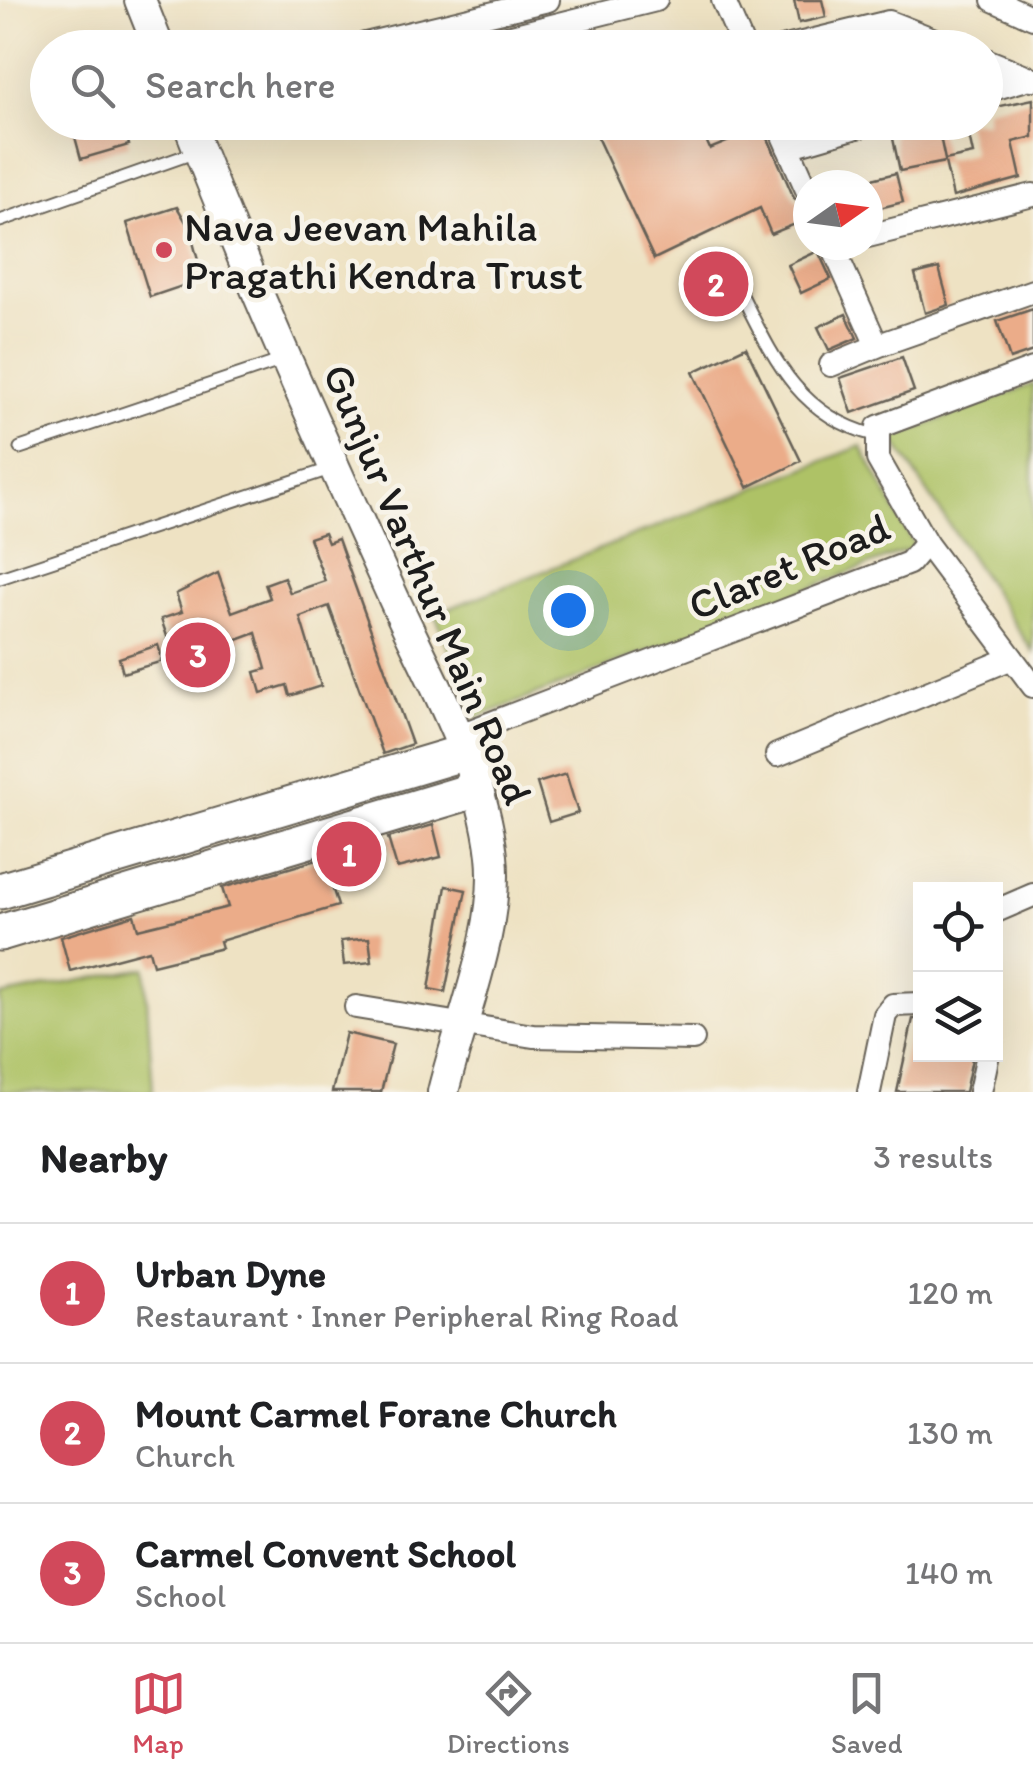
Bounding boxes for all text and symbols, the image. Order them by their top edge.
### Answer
search box [30,30,1003,140]
icon: search [65,58,120,113]
text: Search here [145,62,336,108]
north arrow [793,170,883,260]
place label: Nava Jeevan Mahila Pragathi Kendra Trust [184,201,583,300]
marker: Nava Jeevan Mahila Pragathi Kendra Trust [153,239,175,261]
pin: 2 [684,246,748,322]
street label: Gunjur Varthur Main Road [312,356,544,812]
street label: Claret Road [681,501,897,631]
your location [543,585,594,636]
pin: 3 [166,618,230,692]
pin: 1 [316,816,382,892]
map controls [913,882,1003,1062]
button: locate [913,882,1003,972]
button: layers [913,972,1003,1062]
text: Nearby [40,1132,167,1183]
text: 3 results [873,1138,993,1176]
text: Urban Dyne [135,1251,326,1297]
text: 1 [65,1274,80,1312]
text: 120 m [907,1274,993,1312]
text: Restaurant · Inner Peripheral Ring Road [135,1297,678,1335]
text: Mount Carmel Forane Church [135,1391,617,1437]
text: 2 [64,1414,81,1452]
text: 130 m [907,1414,993,1452]
text: Church [135,1437,235,1475]
text: Carmel Convent School [135,1531,516,1577]
text: 3 [64,1554,81,1592]
text: 140 m [905,1554,993,1592]
text: School [135,1577,226,1615]
tab: Map [131,1666,186,1760]
tab: Directions [447,1666,570,1760]
tab: Saved [831,1666,902,1760]

